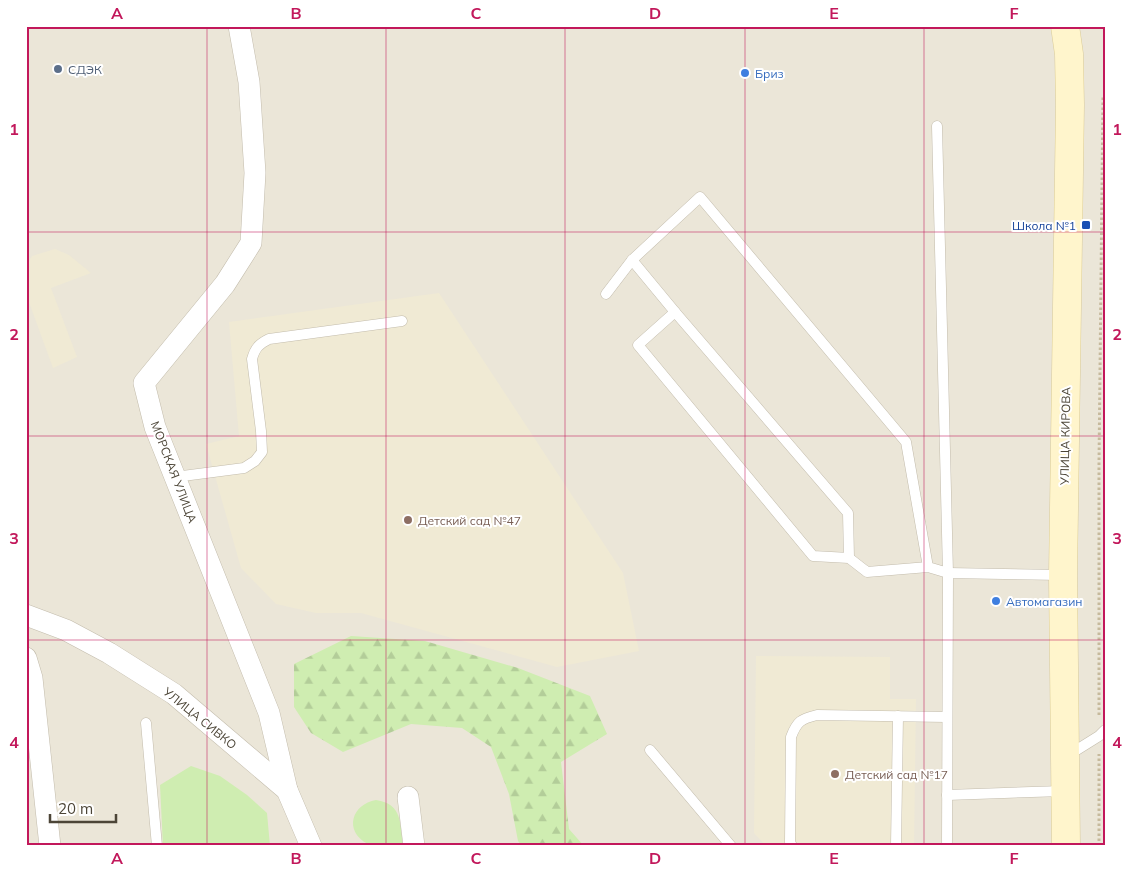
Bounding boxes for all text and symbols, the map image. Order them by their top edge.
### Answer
text: A [111,3,123,23]
text: B [290,3,302,23]
text: C [471,3,482,23]
text: D [649,3,661,23]
text: E [829,3,839,23]
text: F [1009,3,1019,23]
place label: СДЭК [68,62,102,77]
marker: СДЭК [52,63,64,75]
place label: Бриз [755,66,784,81]
marker: Бриз [739,67,751,79]
text: 1 [9,119,19,139]
text: 1 [1112,119,1122,139]
place label: Школа №1 [1012,218,1076,233]
marker: Школа №1 [1080,219,1092,231]
text: 2 [9,324,19,344]
text: 2 [1112,324,1122,344]
street label: УЛИЦА КИРОВА [1057,387,1073,486]
street label: МОРСКАЯ УЛИЦА [148,419,200,525]
place label: Детский сад №47 [418,513,521,528]
marker: Детский сад №47 [402,514,414,526]
text: 3 [9,528,19,548]
text: 3 [1112,528,1122,548]
place label: Автомагазин [1006,594,1083,609]
marker: Автомагазин [990,595,1002,607]
street label: УЛИЦА СИВКО [160,683,240,752]
text: 4 [9,732,19,752]
text: 4 [1112,732,1122,752]
place label: Детский сад №17 [845,767,948,782]
marker: Детский сад №17 [829,768,841,780]
scale bar [50,792,116,824]
text: 20 m [58,799,93,818]
text: A [111,848,123,868]
text: B [290,848,302,868]
text: C [471,848,482,868]
text: D [649,848,661,868]
text: E [829,848,839,868]
text: F [1009,848,1019,868]

